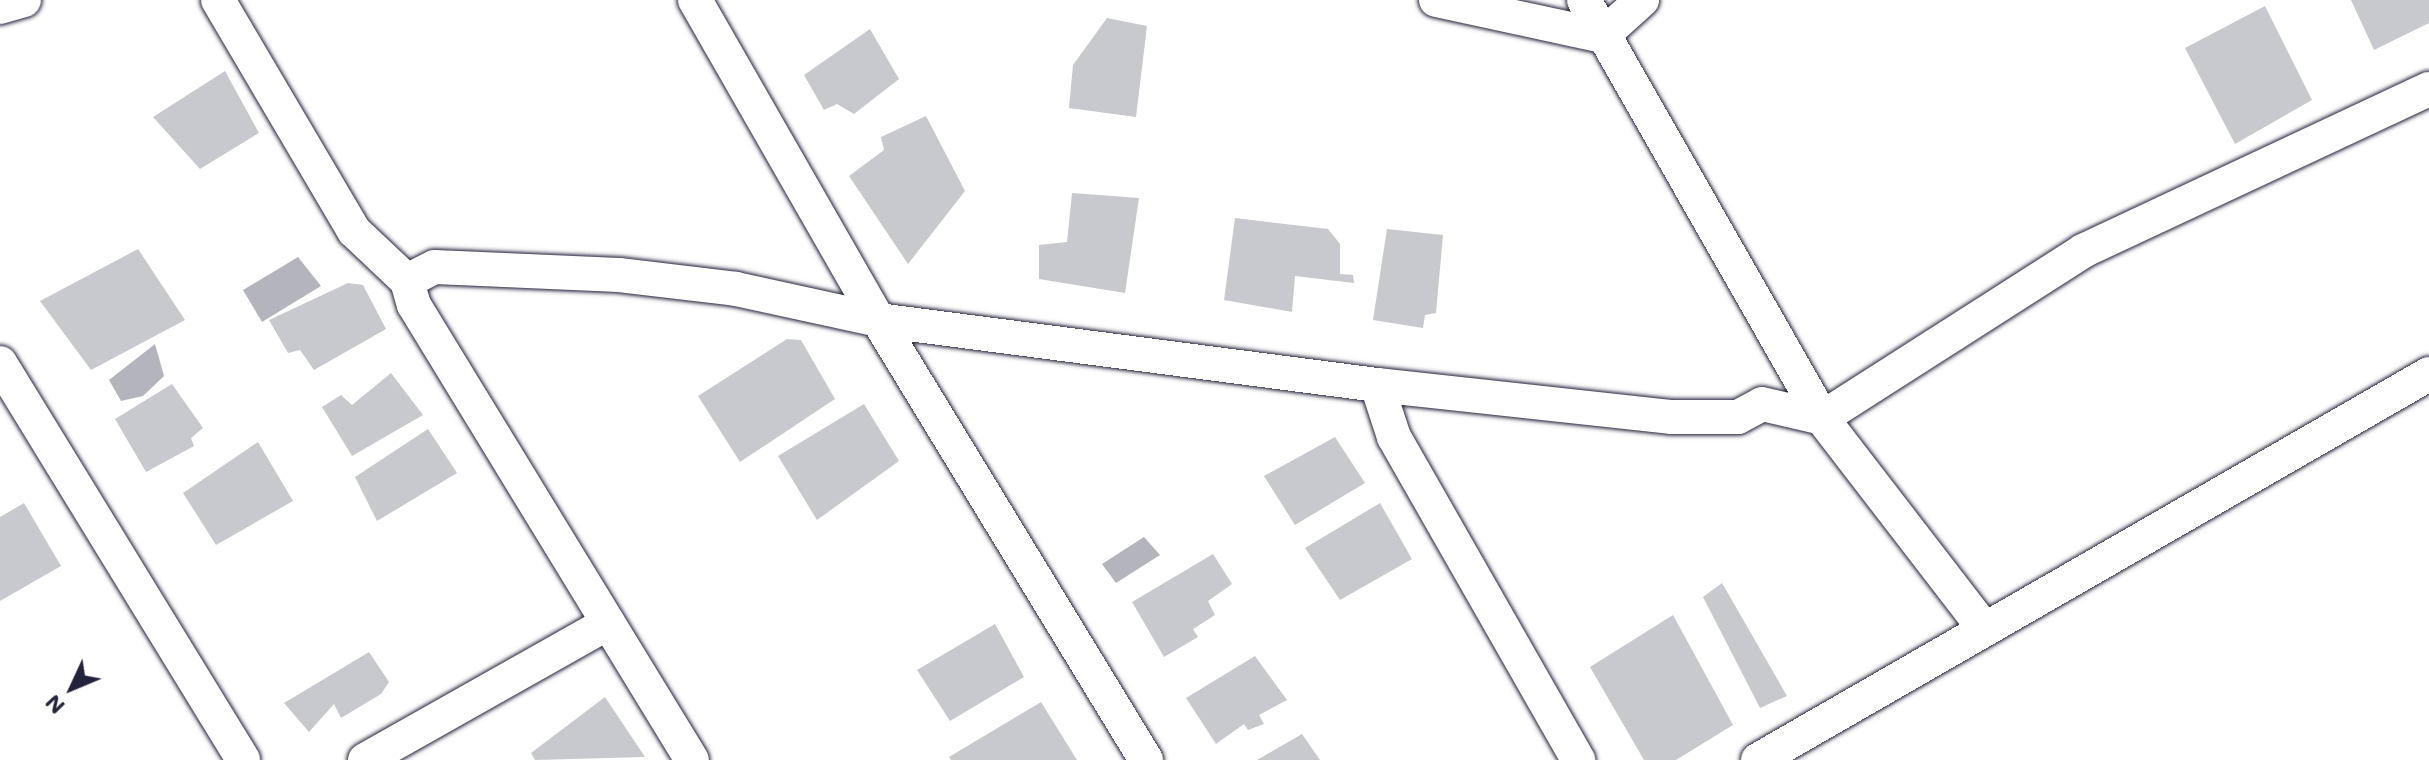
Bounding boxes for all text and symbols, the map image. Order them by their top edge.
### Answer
north arrow [32,648,112,728]
text: N [38,689,71,721]

